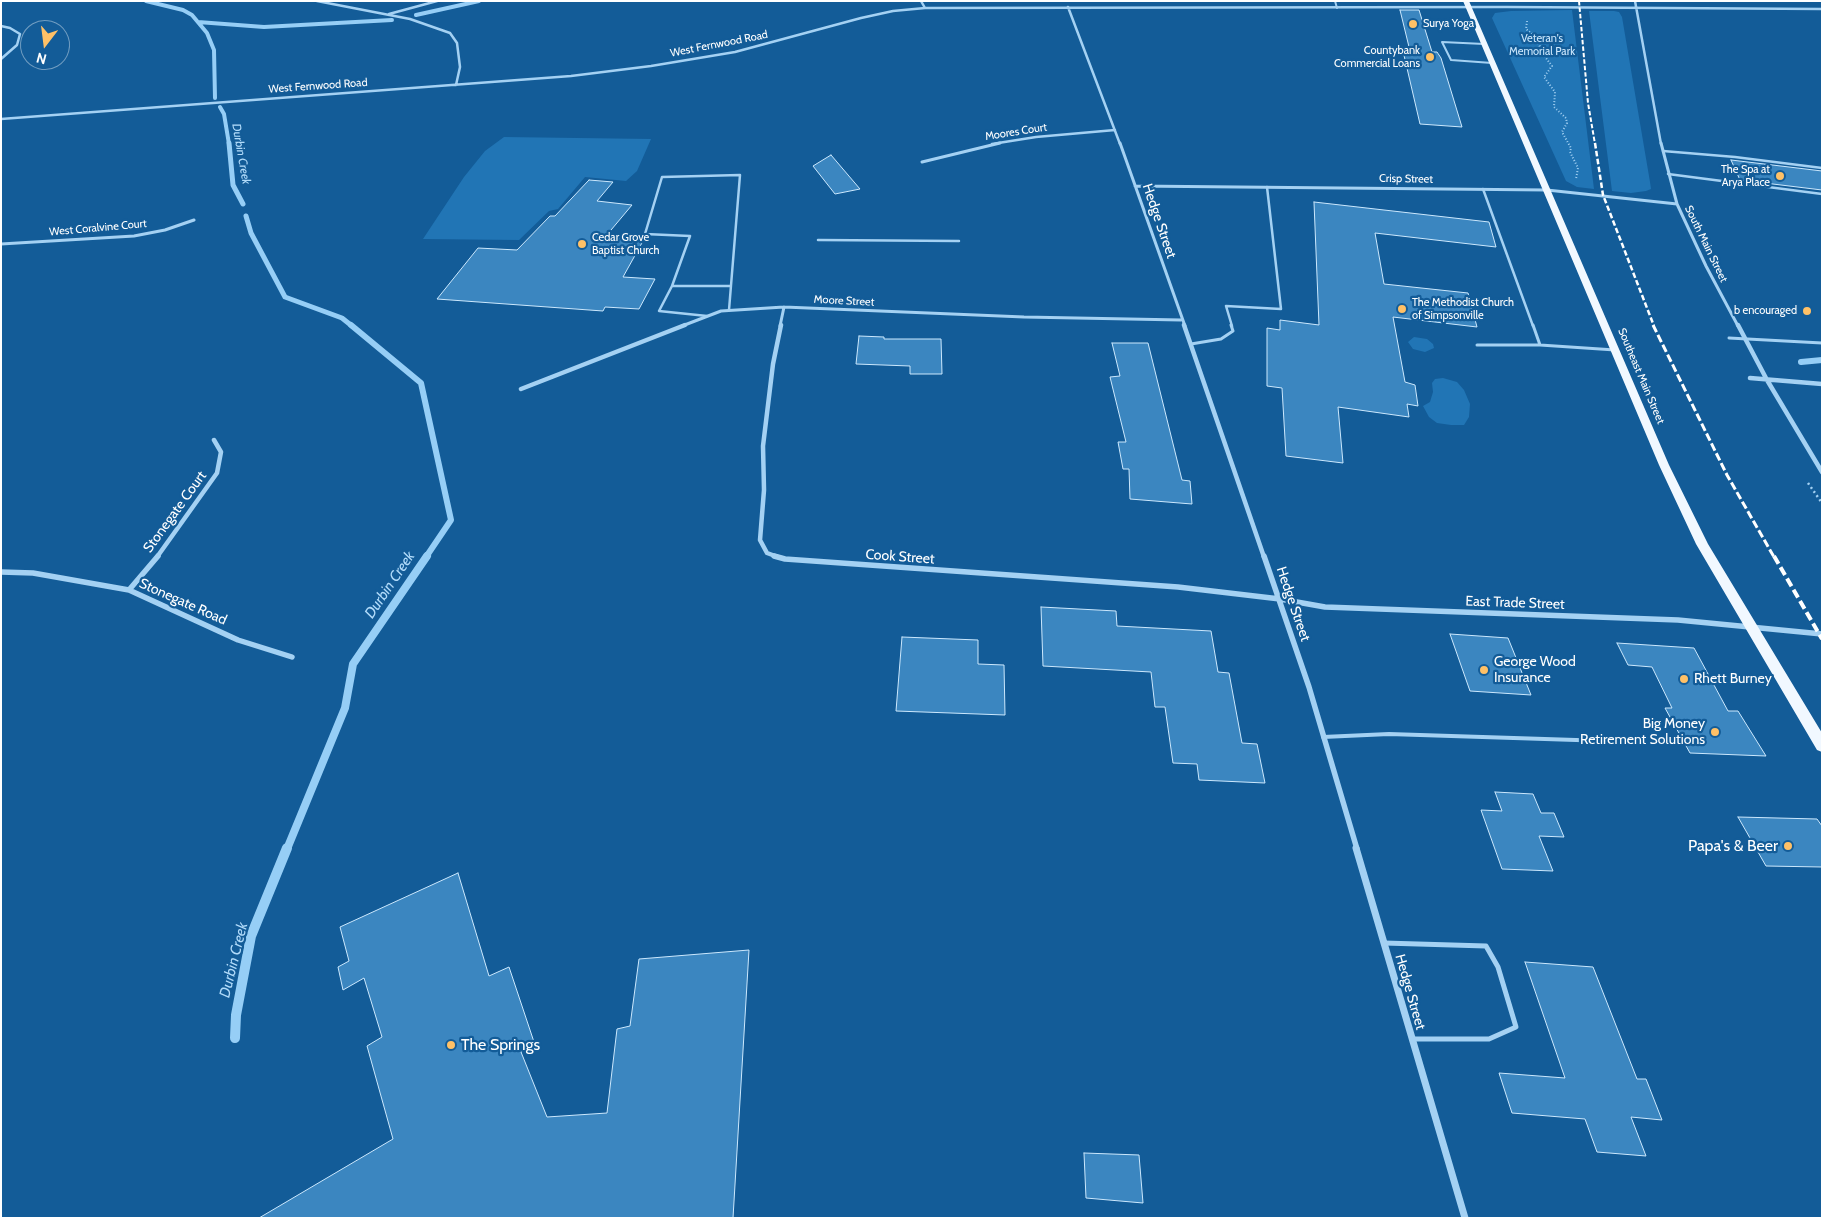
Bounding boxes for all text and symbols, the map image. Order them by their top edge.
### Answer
place label: Surya Yoga [1423,17,1474,31]
marker: Surya Yoga [1407,18,1419,30]
north arrow [20,20,70,70]
street label: West Fernwood Road [669,28,769,60]
park label: Veteran's Memorial Park [1509,32,1575,58]
place label: Countybank Commercial Loans [1334,44,1420,70]
text: N [34,49,48,68]
marker: Countybank Commercial Loans [1424,51,1436,63]
street label: West Fernwood Road [268,76,368,96]
street label: Moores Court [984,121,1048,143]
water label: Durbin Creek [229,122,253,186]
place label: The Spa at Arya Place [1721,163,1770,189]
marker: The Spa at Arya Place [1774,170,1786,182]
street label: Crisp Street [1379,172,1433,186]
street label: Hedge Street [1138,181,1180,261]
street label: South Main Street [1682,203,1730,285]
street label: West Coralvine Court [49,217,147,239]
place label: Cedar Grove Baptist Church [592,231,659,257]
marker: Cedar Grove Baptist Church [576,238,588,250]
street label: Moore Street [813,293,875,309]
place label: The Methodist Church of Simpsonville [1412,296,1514,322]
marker: The Methodist Church of Simpsonville [1396,303,1408,315]
place label: b encouraged [1734,304,1797,318]
marker: b encouraged [1801,305,1813,317]
street label: Southeast Main Street [1615,326,1667,426]
street label: Stonegate Court [140,468,210,556]
street label: Cook Street [865,546,935,568]
water label: Durbin Creek [361,548,419,622]
street label: Hedge Street [1272,564,1314,644]
street label: Stonegate Road [137,575,229,629]
street label: East Trade Street [1465,593,1565,613]
place label: George Wood Insurance [1494,654,1576,686]
marker: George Wood Insurance [1478,664,1490,676]
place label: Rhett Burney [1694,671,1772,687]
marker: Rhett Burney [1678,673,1690,685]
place label: Big Money Retirement Solutions [1580,716,1705,749]
marker: Big Money Retirement Solutions [1709,726,1721,738]
place label: Papa's & Beer [1688,836,1778,856]
marker: Papa's & Beer [1782,840,1794,852]
water label: Durbin Creek [216,921,252,999]
street label: Hedge Street [1391,952,1429,1032]
place label: The Springs [461,1035,540,1055]
marker: The Springs [445,1039,457,1051]

